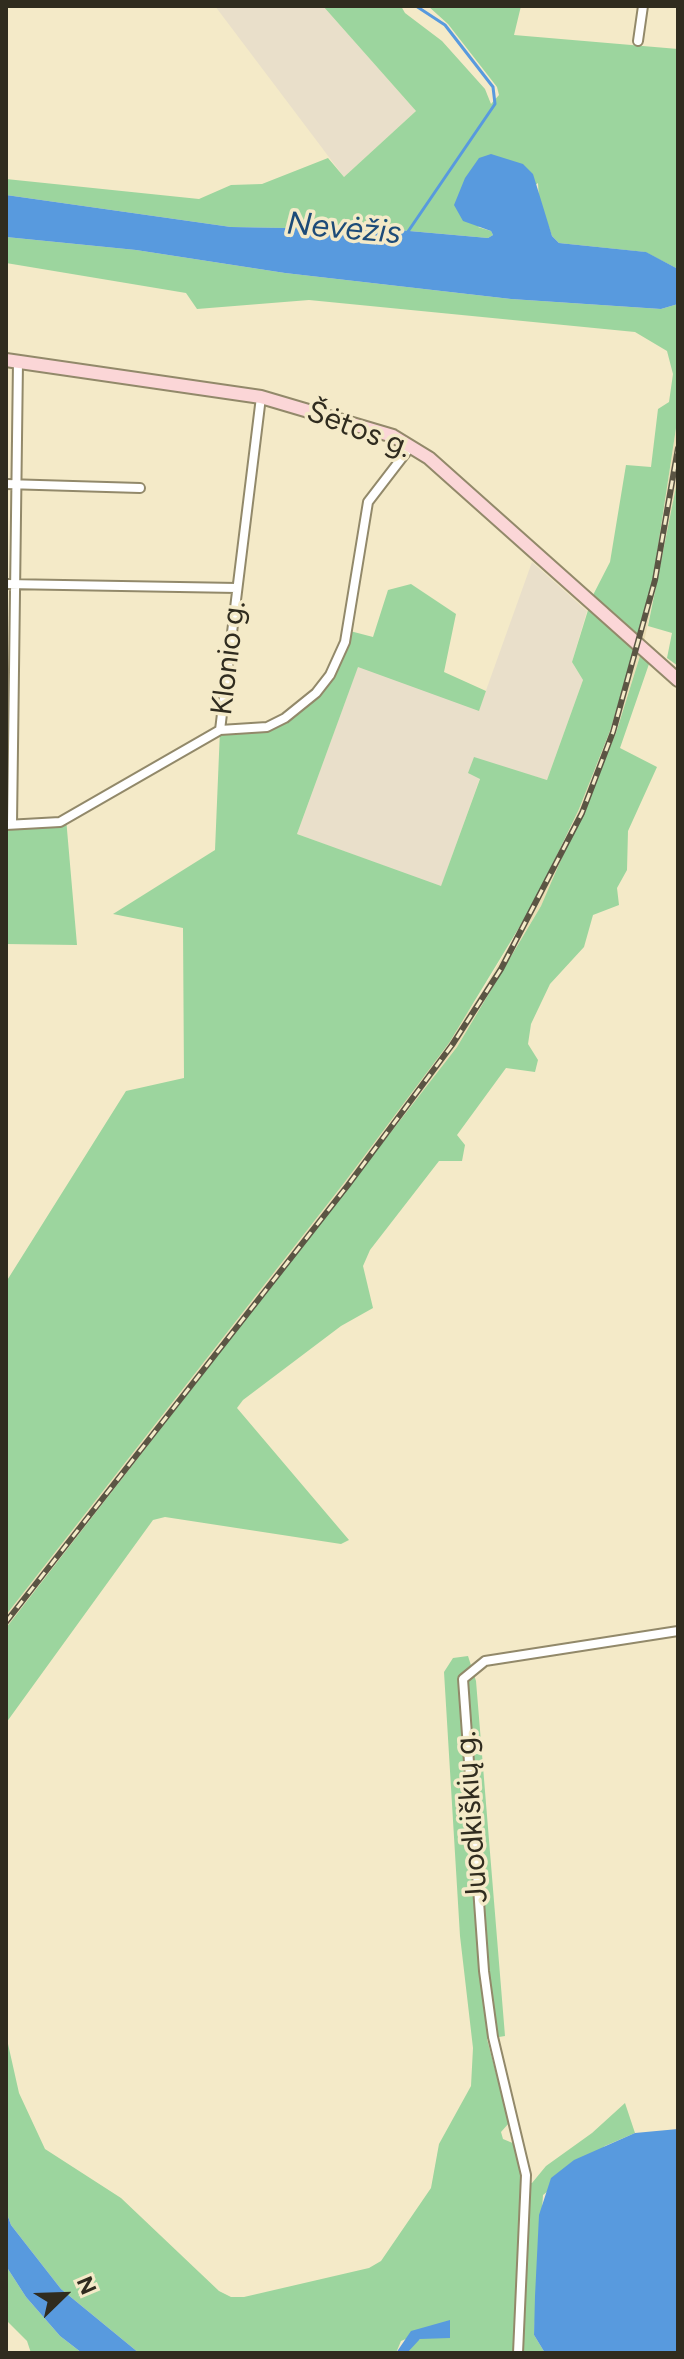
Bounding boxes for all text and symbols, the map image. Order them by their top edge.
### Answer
water label: Nevėžis [285,205,403,253]
street label: Šėtos g. [302,394,416,466]
street label: Klonio g. [204,599,254,717]
street label: Juodkiškių g. [448,1730,496,1904]
north arrow [24,2255,104,2335]
text: N [71,2272,102,2299]

